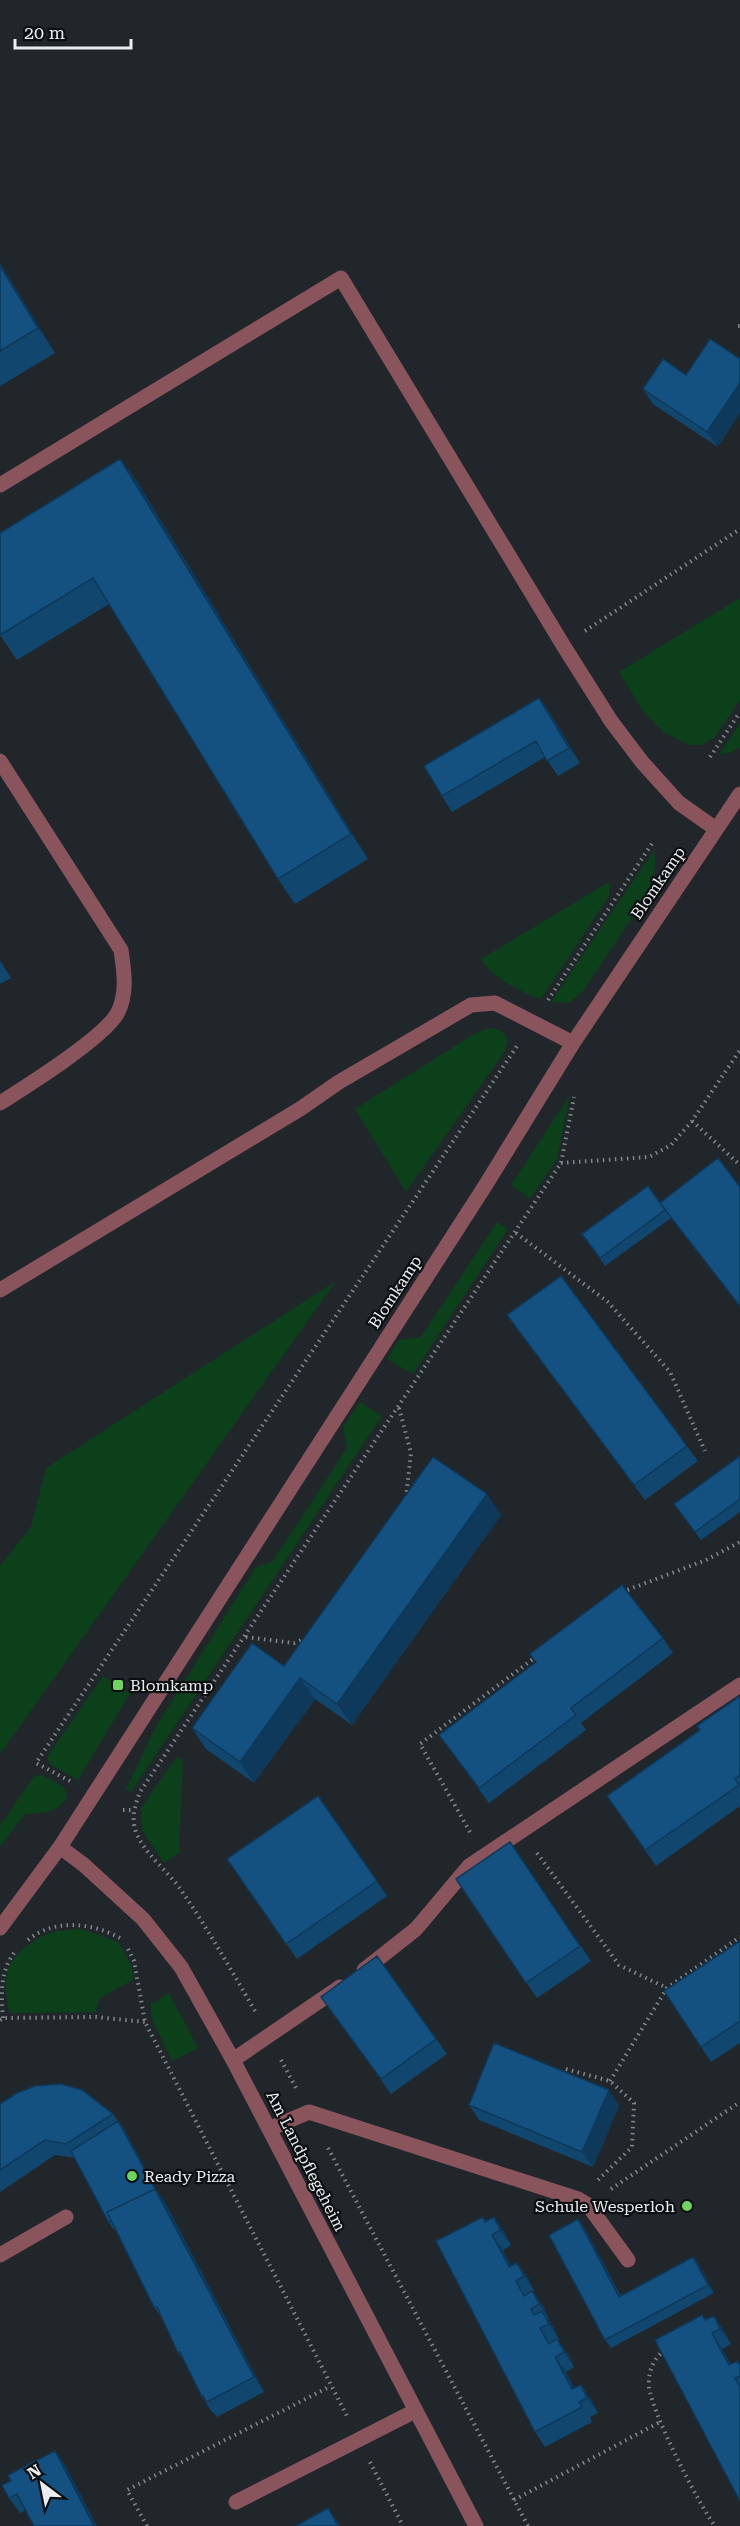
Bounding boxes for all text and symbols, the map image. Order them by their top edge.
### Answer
scale bar [15,12,130,50]
text: 20 m [24,22,65,43]
street label: Blomkamp [627,843,689,923]
street label: Blomkamp [364,1252,426,1332]
place label: Blomkamp [130,1676,213,1695]
marker: Blomkamp [111,1678,125,1692]
street label: Am Landpflegeheim [262,2088,350,2235]
place label: Ready Pizza [144,2167,235,2186]
marker: Ready Pizza [125,2169,139,2183]
place label: Schule Wesperloh [535,2197,675,2216]
marker: Schule Wesperloh [680,2199,694,2213]
north arrow [12,2454,72,2514]
text: N [24,2460,45,2483]

